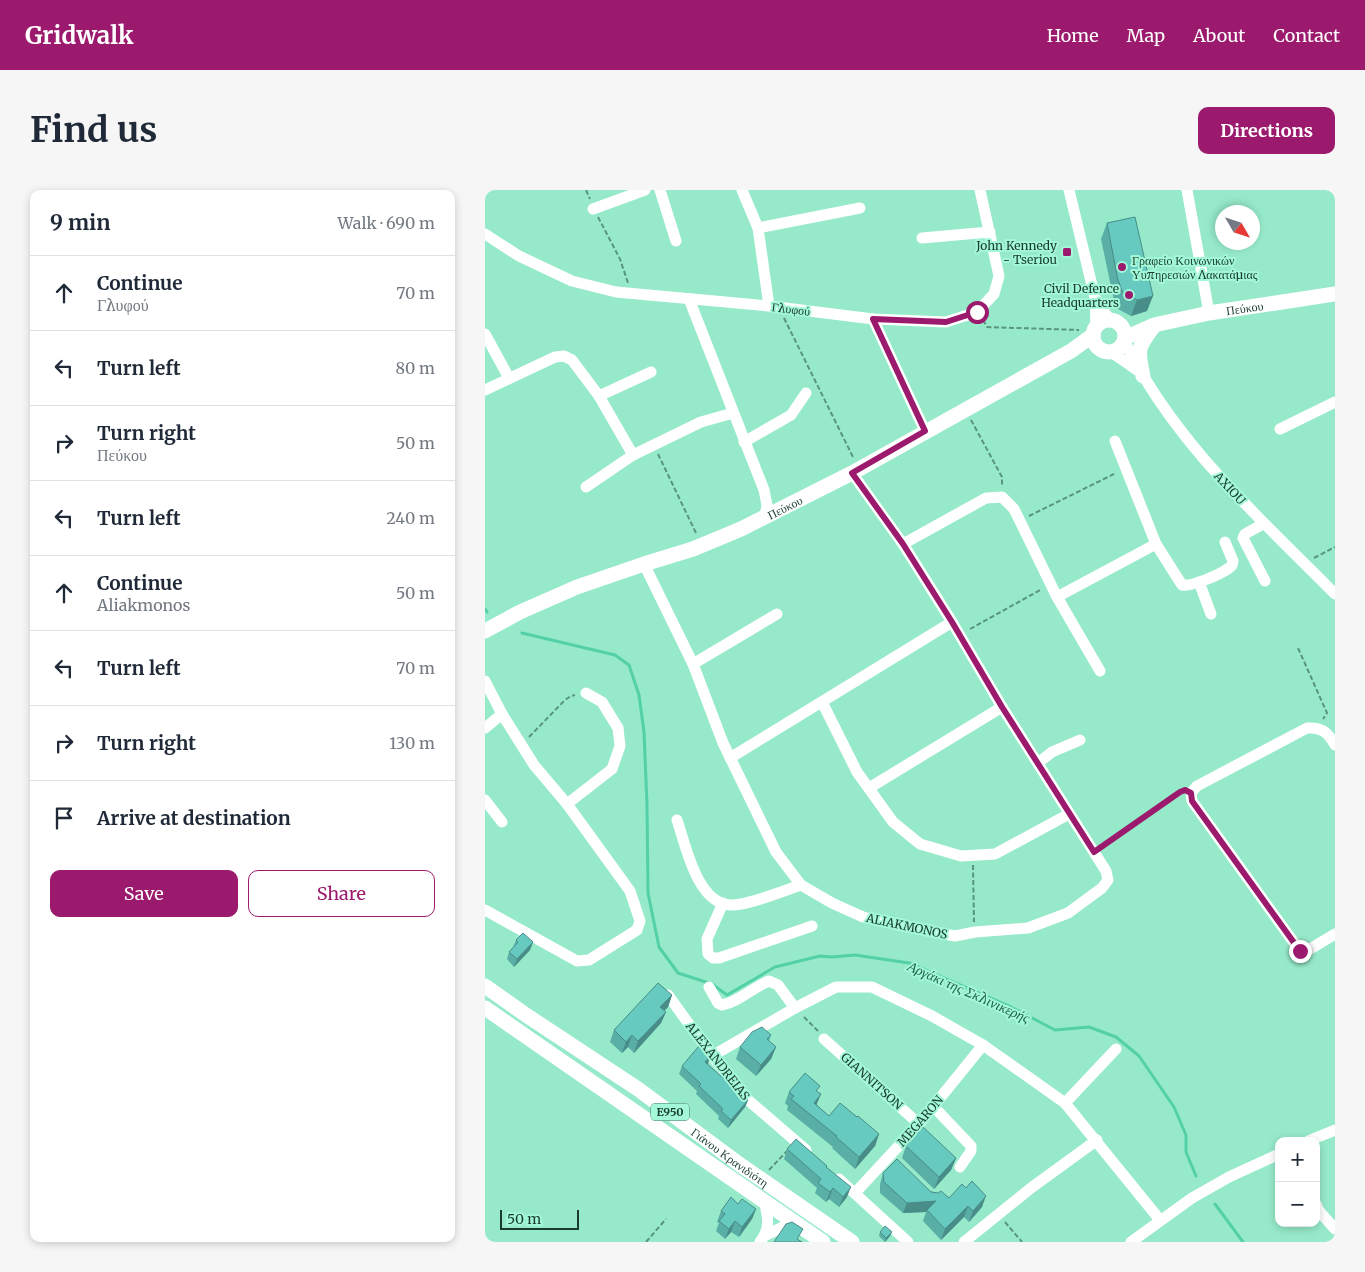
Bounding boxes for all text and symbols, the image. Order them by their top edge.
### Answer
text: Gridwalk [25,20,134,51]
text: Home [1047,24,1099,47]
text: Map [1127,24,1165,47]
text: About [1193,24,1245,47]
text: Contact [1273,24,1340,47]
button: Directions [1198,107,1335,154]
text: Find us [30,108,157,152]
north arrow [1215,205,1260,250]
text: 9 min [50,209,110,236]
text: Walk · 690 m [338,213,435,233]
place label: John Kennedy - Tseriou [975,238,1057,267]
marker: John Kennedy - Tseriou [1061,246,1073,258]
place label: Γραφείο Κοινωνικών Υυπηρεσιών Λακατάμιας [1132,253,1258,282]
marker: Γραφείο Κοινωνικών Υυπηρεσιών Λακατάμιας [1116,261,1128,273]
text: Continue [97,271,183,295]
icon: ahead [50,279,78,307]
place label: Civil Defence Headquarters [1041,281,1119,310]
text: 70 m [396,283,435,303]
marker: Civil Defence Headquarters [1123,289,1135,301]
text: Γλυφού [97,295,149,315]
street label: Πεύκου [1225,297,1264,318]
street label: Γλυφού [771,299,811,319]
route start [966,301,989,324]
icon: left [50,354,78,382]
text: Turn left [97,356,181,380]
text: 80 m [396,358,435,378]
text: Turn right [97,421,196,445]
icon: right [50,429,78,457]
text: 50 m [396,433,435,453]
text: Πεύκου [97,445,147,465]
street label: AXIOU [1210,468,1249,508]
street label: Πεύκου [765,492,805,522]
icon: left [50,504,78,532]
text: Turn left [97,506,181,530]
text: 240 m [386,508,435,528]
text: Continue [97,571,183,595]
icon: ahead [50,579,78,607]
text: 50 m [396,583,435,603]
text: Aliakmonos [97,595,190,615]
icon: left [50,654,78,682]
text: Turn left [97,656,181,680]
text: 70 m [396,658,435,678]
icon: right [50,729,78,757]
text: Turn right [97,731,196,755]
text: 130 m [389,733,435,753]
icon: arrive [50,804,78,832]
text: Arrive at destination [97,806,291,830]
button: Save [50,870,238,917]
button: Share [248,870,435,917]
street label: ALIAKMONOS [864,910,949,942]
route end [1289,940,1312,963]
water label: Αργάκι της Σκλινικερής [904,957,1033,1027]
street label: ALEXANDREIAS [682,1018,753,1103]
street label: GIANNITSON [838,1049,907,1113]
street label: MEGARON [894,1092,947,1150]
road number: E950 [651,1104,689,1120]
street label: Γιάνου Κρανιδιότη [689,1124,772,1190]
map controls [1275,1137,1320,1227]
button: + [1275,1137,1320,1182]
button: − [1275,1182,1320,1227]
scale bar [500,1207,579,1230]
text: 50 m [507,1210,541,1228]

